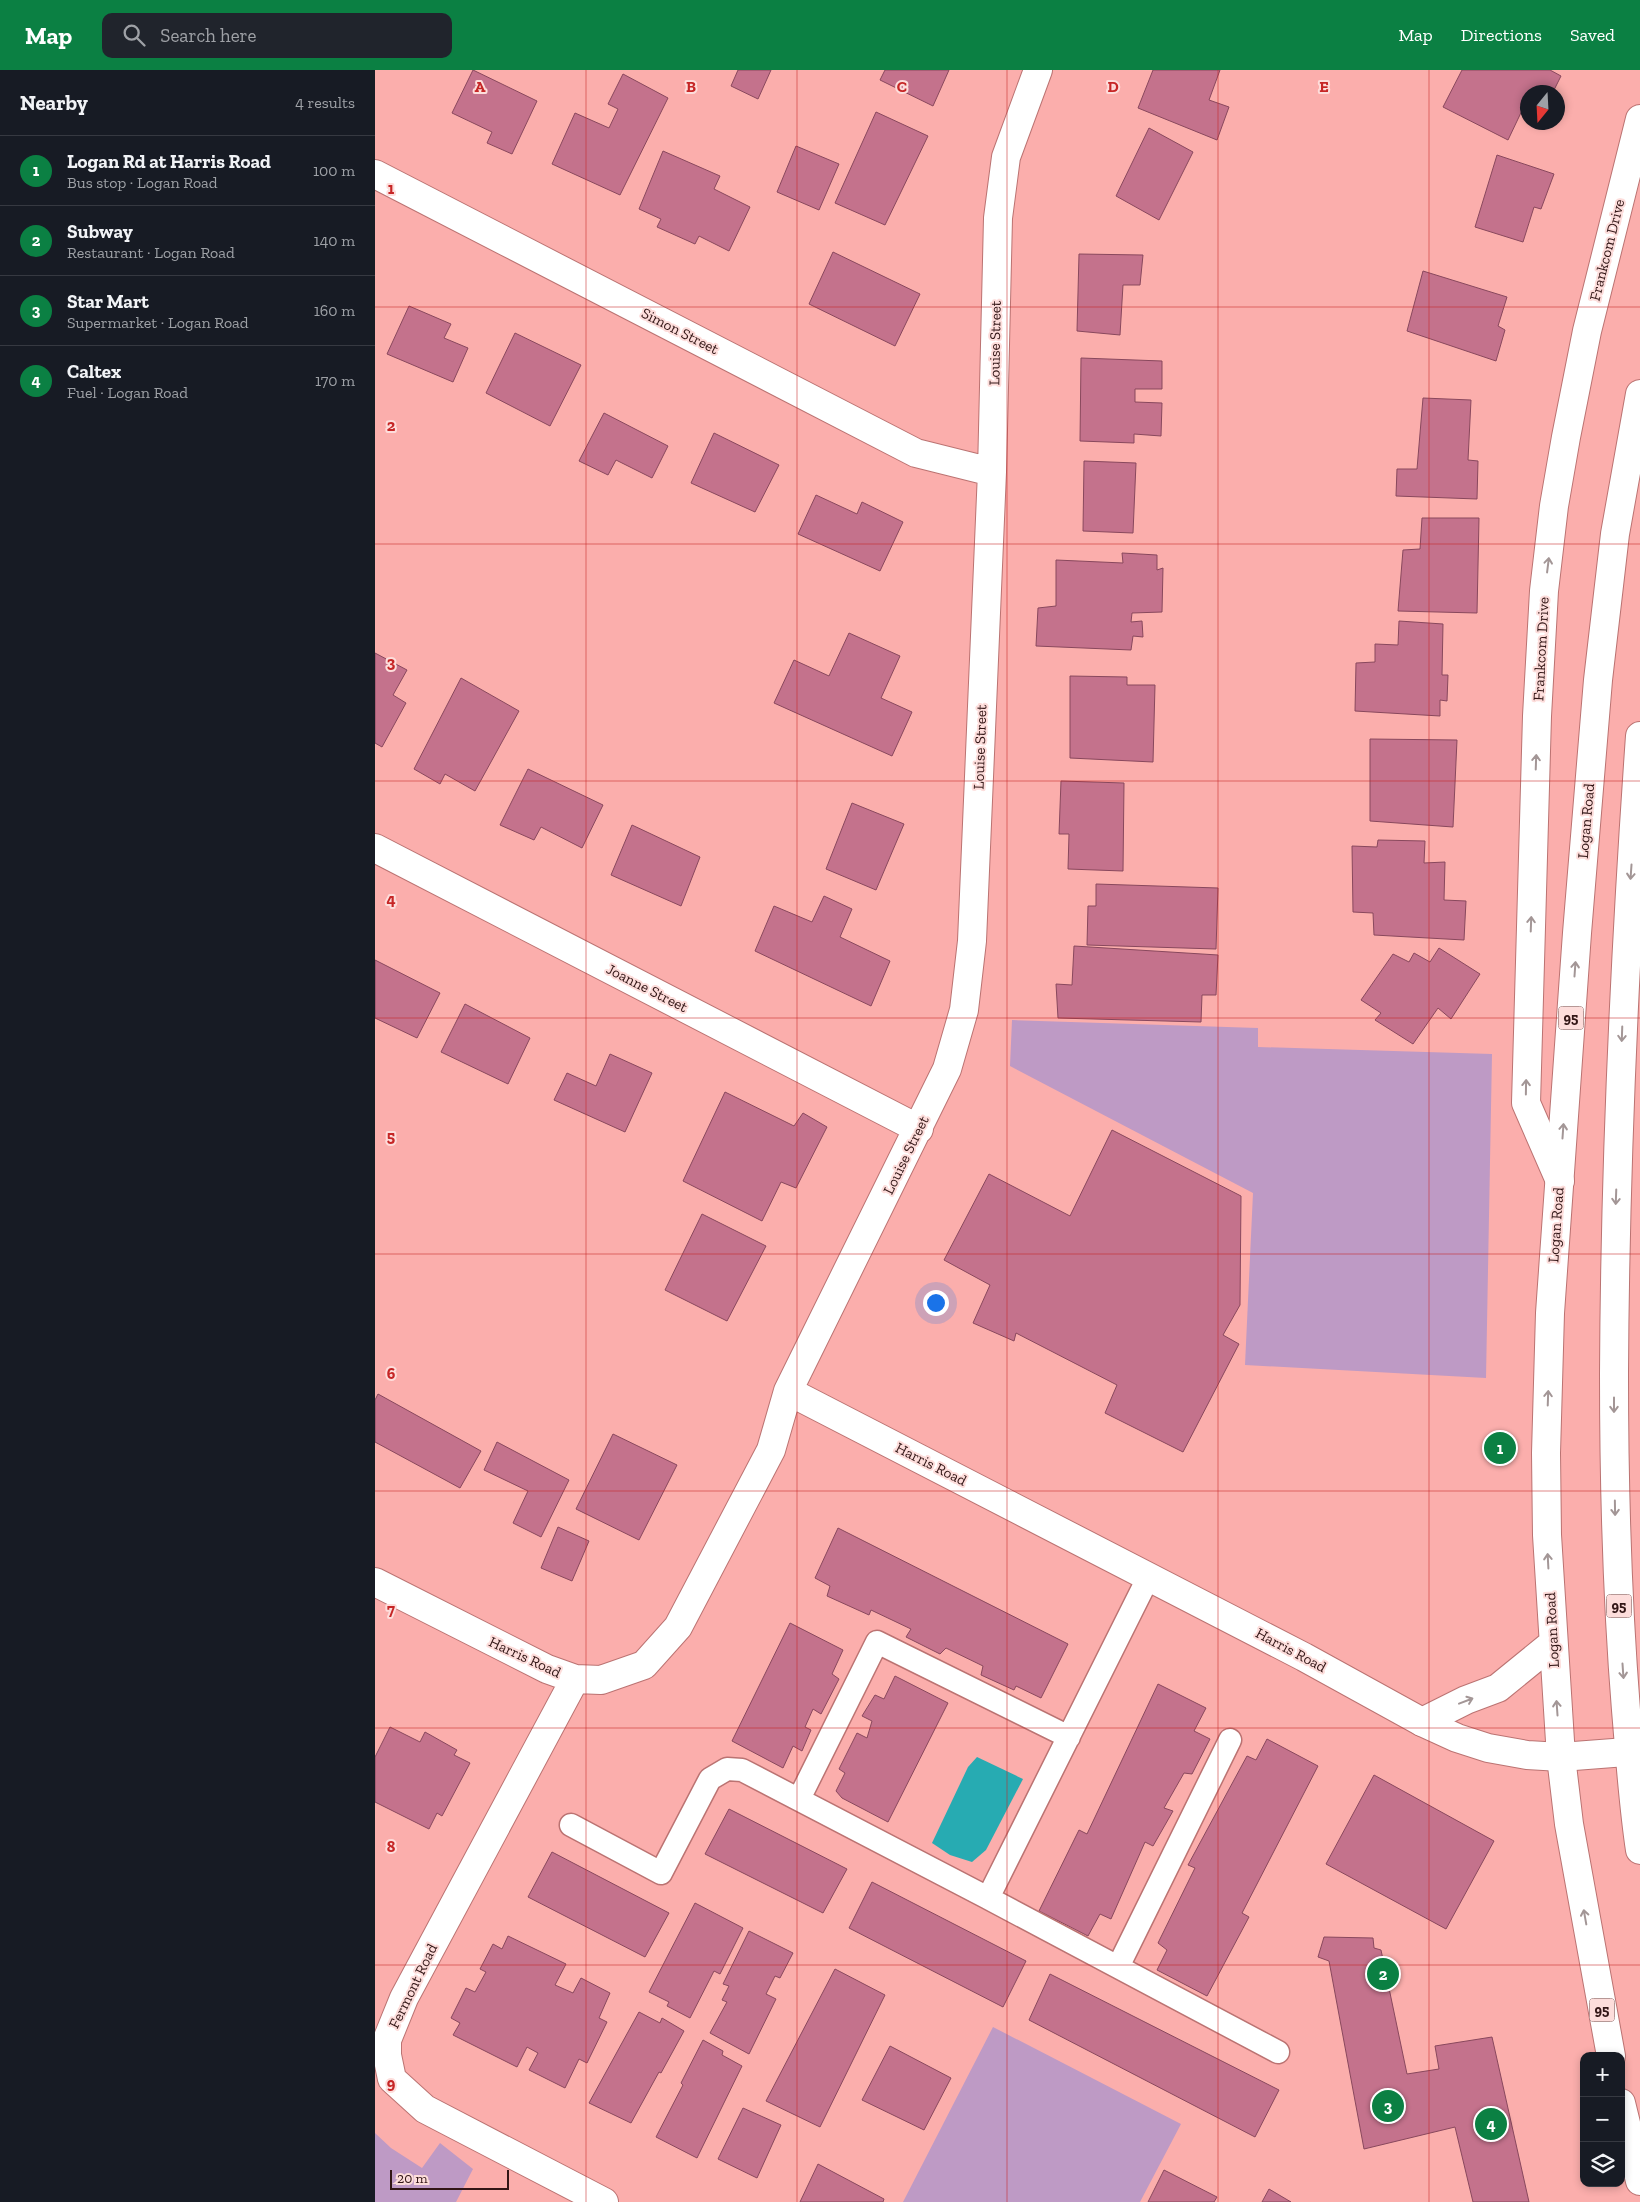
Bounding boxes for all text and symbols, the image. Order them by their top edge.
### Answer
search box [102,13,452,58]
text: Map [25,21,72,50]
icon: search [120,21,148,49]
text: Search here [160,24,257,47]
text: Map [1398,24,1433,46]
text: Directions [1461,24,1542,46]
text: Saved [1570,24,1615,46]
text: A [475,77,486,96]
text: B [686,77,696,96]
text: C [897,77,907,96]
text: D [1107,77,1119,96]
text: E [1319,77,1329,96]
north arrow [1520,85,1565,130]
text: Nearby [20,90,88,115]
text: 4 results [295,93,355,112]
text: Logan Rd at Harris Road [67,150,271,173]
text: 1 [33,161,39,180]
text: 100 m [313,161,355,180]
text: Bus stop · Logan Road [67,173,218,192]
text: 1 [388,179,395,198]
street label: Frankcom Drive [1586,197,1628,303]
text: Subway [67,220,133,243]
text: 2 [32,231,40,250]
text: 140 m [314,231,355,250]
text: Restaurant · Logan Road [67,243,235,262]
text: Star Mart [67,290,149,313]
street label: Louise Street [985,300,1005,386]
text: 3 [32,301,40,320]
text: 160 m [314,301,355,320]
street label: Simon Street [638,304,722,358]
text: Supermarket · Logan Road [67,313,249,332]
text: Caltex [67,360,121,383]
text: 4 [31,371,41,390]
text: 170 m [315,371,355,390]
text: Fuel · Logan Road [67,383,188,402]
text: 2 [387,416,396,435]
one-way arrow [1543,557,1553,573]
street label: Frankcom Drive [1529,596,1553,702]
text: 3 [387,653,396,672]
street label: Louise Street [970,704,990,790]
one-way arrow [1531,754,1541,770]
street label: Logan Road [1574,782,1598,859]
one-way arrow [1626,864,1635,880]
text: 4 [386,890,396,909]
one-way arrow [1526,917,1536,933]
street label: Joanne Street [603,960,691,1016]
one-way arrow [1570,961,1579,977]
road number: 95 [1559,1006,1583,1030]
one-way arrow [1618,1026,1627,1042]
one-way arrow [1521,1079,1531,1096]
street label: Louise Street [879,1112,933,1197]
one-way arrow [1558,1123,1568,1139]
text: 5 [387,1127,395,1146]
street label: Logan Road [1544,1186,1568,1263]
one-way arrow [1611,1188,1621,1204]
your location [923,1290,949,1316]
text: 6 [387,1364,396,1383]
one-way arrow [1543,1390,1552,1406]
one-way arrow [1609,1396,1619,1413]
pin: 1 [1484,1429,1516,1467]
street label: Harris Road [892,1438,970,1490]
one-way arrow [1610,1500,1620,1516]
one-way arrow [1543,1553,1552,1569]
street label: Logan Road [1541,1591,1563,1668]
road number: 95 [1607,1594,1631,1618]
text: 7 [387,1600,395,1619]
street label: Harris Road [1253,1624,1330,1676]
street label: Harris Road [486,1632,565,1682]
one-way arrow [1618,1662,1627,1678]
one-way arrow [1458,1696,1473,1705]
one-way arrow [1553,1700,1562,1716]
text: 8 [387,1837,396,1856]
one-way arrow [1580,1909,1590,1925]
street label: Fermont Road [385,1940,442,2031]
pin: 2 [1367,1955,1399,1993]
road number: 95 [1589,1998,1615,2022]
map controls [1580,2052,1625,2187]
button: + [1580,2052,1625,2097]
text: 9 [387,2074,396,2093]
pin: 3 [1372,2087,1404,2125]
button: − [1580,2097,1625,2142]
pin: 4 [1475,2105,1507,2143]
button: layers [1580,2142,1625,2187]
scale bar [390,2167,509,2190]
text: 20 m [397,2170,428,2187]

